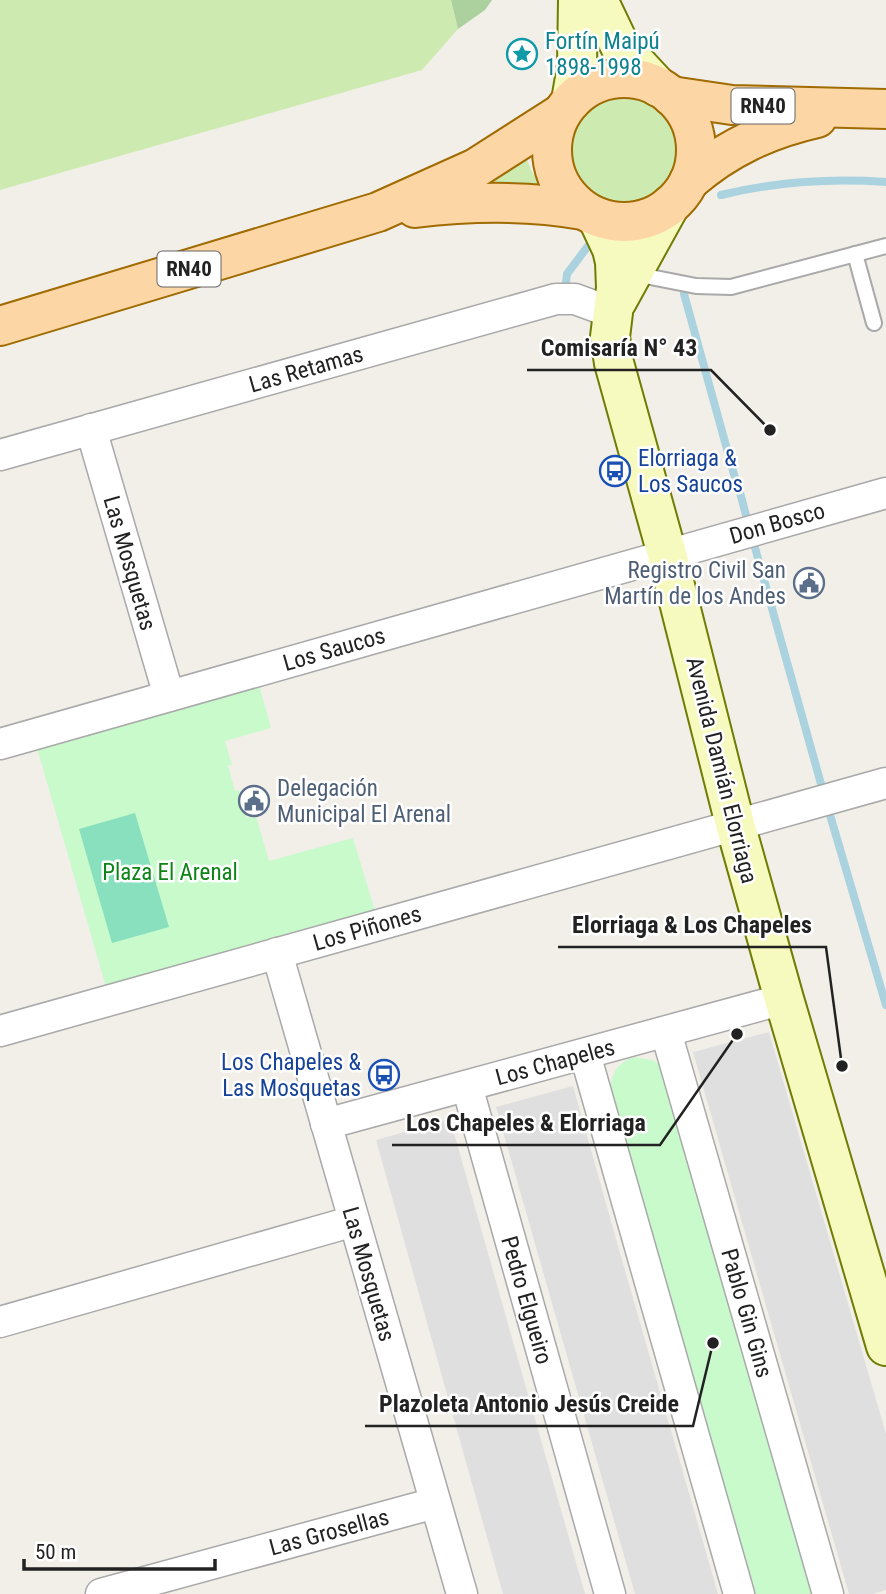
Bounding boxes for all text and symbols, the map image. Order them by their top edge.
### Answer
place label: Fortín Maipú 1898-1998 [545,28,660,81]
place icon: Fortín Maipú 1898-1998 [505,37,539,71]
road number: RN40 [732,88,794,124]
road number: RN40 [158,252,220,286]
callout: Comisaría N° 43 [527,325,711,370]
text: Comisaría N° 43 [541,334,697,362]
street label: Las Retamas [246,340,366,399]
place label: Elorriaga & Los Saucos [638,445,743,498]
bus stop icon: Elorriaga & Los Saucos [598,454,632,488]
street label: Las Mosquetas [97,493,162,634]
street label: Don Bosco [726,497,828,550]
place label: Registro Civil San Martín de los Andes [604,557,786,610]
public building icon: Registro Civil San Martín de los Andes [792,566,826,600]
street label: Los Saucos [280,622,388,677]
street label: Avenida Damián Elorriaga [680,654,763,886]
place label: Delegación Municipal El Arenal [277,775,451,828]
public building icon: Delegación Municipal El Arenal [237,784,271,818]
park label: Plaza El Arenal [102,859,238,886]
street label: Los Piñones [310,900,424,957]
callout: Elorriaga & Los Chapeles [558,902,826,947]
text: Elorriaga & Los Chapeles [572,911,812,939]
street label: Los Chapeles [493,1034,618,1091]
place label: Los Chapeles & Las Mosquetas [221,1049,361,1102]
bus stop icon: Los Chapeles & Las Mosquetas [367,1058,401,1092]
callout: Los Chapeles & Elorriaga [392,1100,660,1145]
text: Los Chapeles & Elorriaga [406,1109,646,1137]
street label: Las Mosquetas [336,1204,401,1345]
street label: Pedro Elgueiro [495,1233,558,1367]
street label: Pablo Gin Gins [715,1246,778,1381]
callout: Plazoleta Antonio Jesús Creide [365,1381,693,1426]
text: Plazoleta Antonio Jesús Creide [379,1390,679,1418]
street label: Las Grosellas [266,1504,392,1561]
scale bar [24,1528,215,1572]
text: 50 m [35,1540,76,1564]

